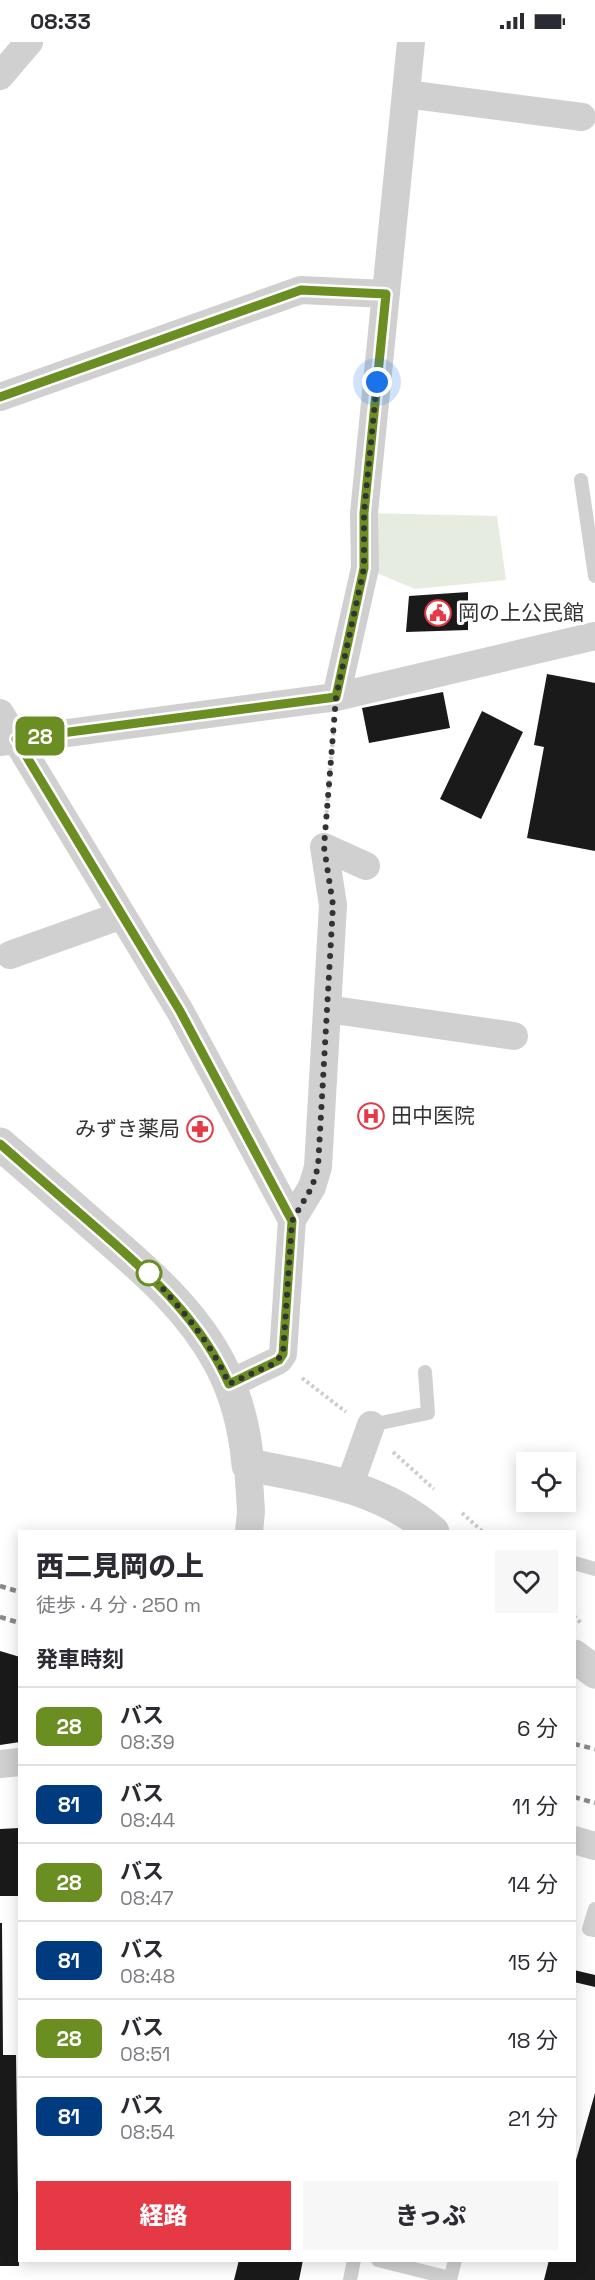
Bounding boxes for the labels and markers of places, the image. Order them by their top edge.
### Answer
public building icon: 岡の上公民館 [423,598,453,628]
place label: 岡の上公民館 [458,599,584,626]
hospital icon: 田中医院 [356,1101,386,1131]
place label: 田中医院 [391,1102,475,1129]
pharmacy icon: みずき薬局 [185,1114,215,1144]
place label: みずき薬局 [75,1115,180,1142]
unlabelled marker [136,1260,162,1286]

